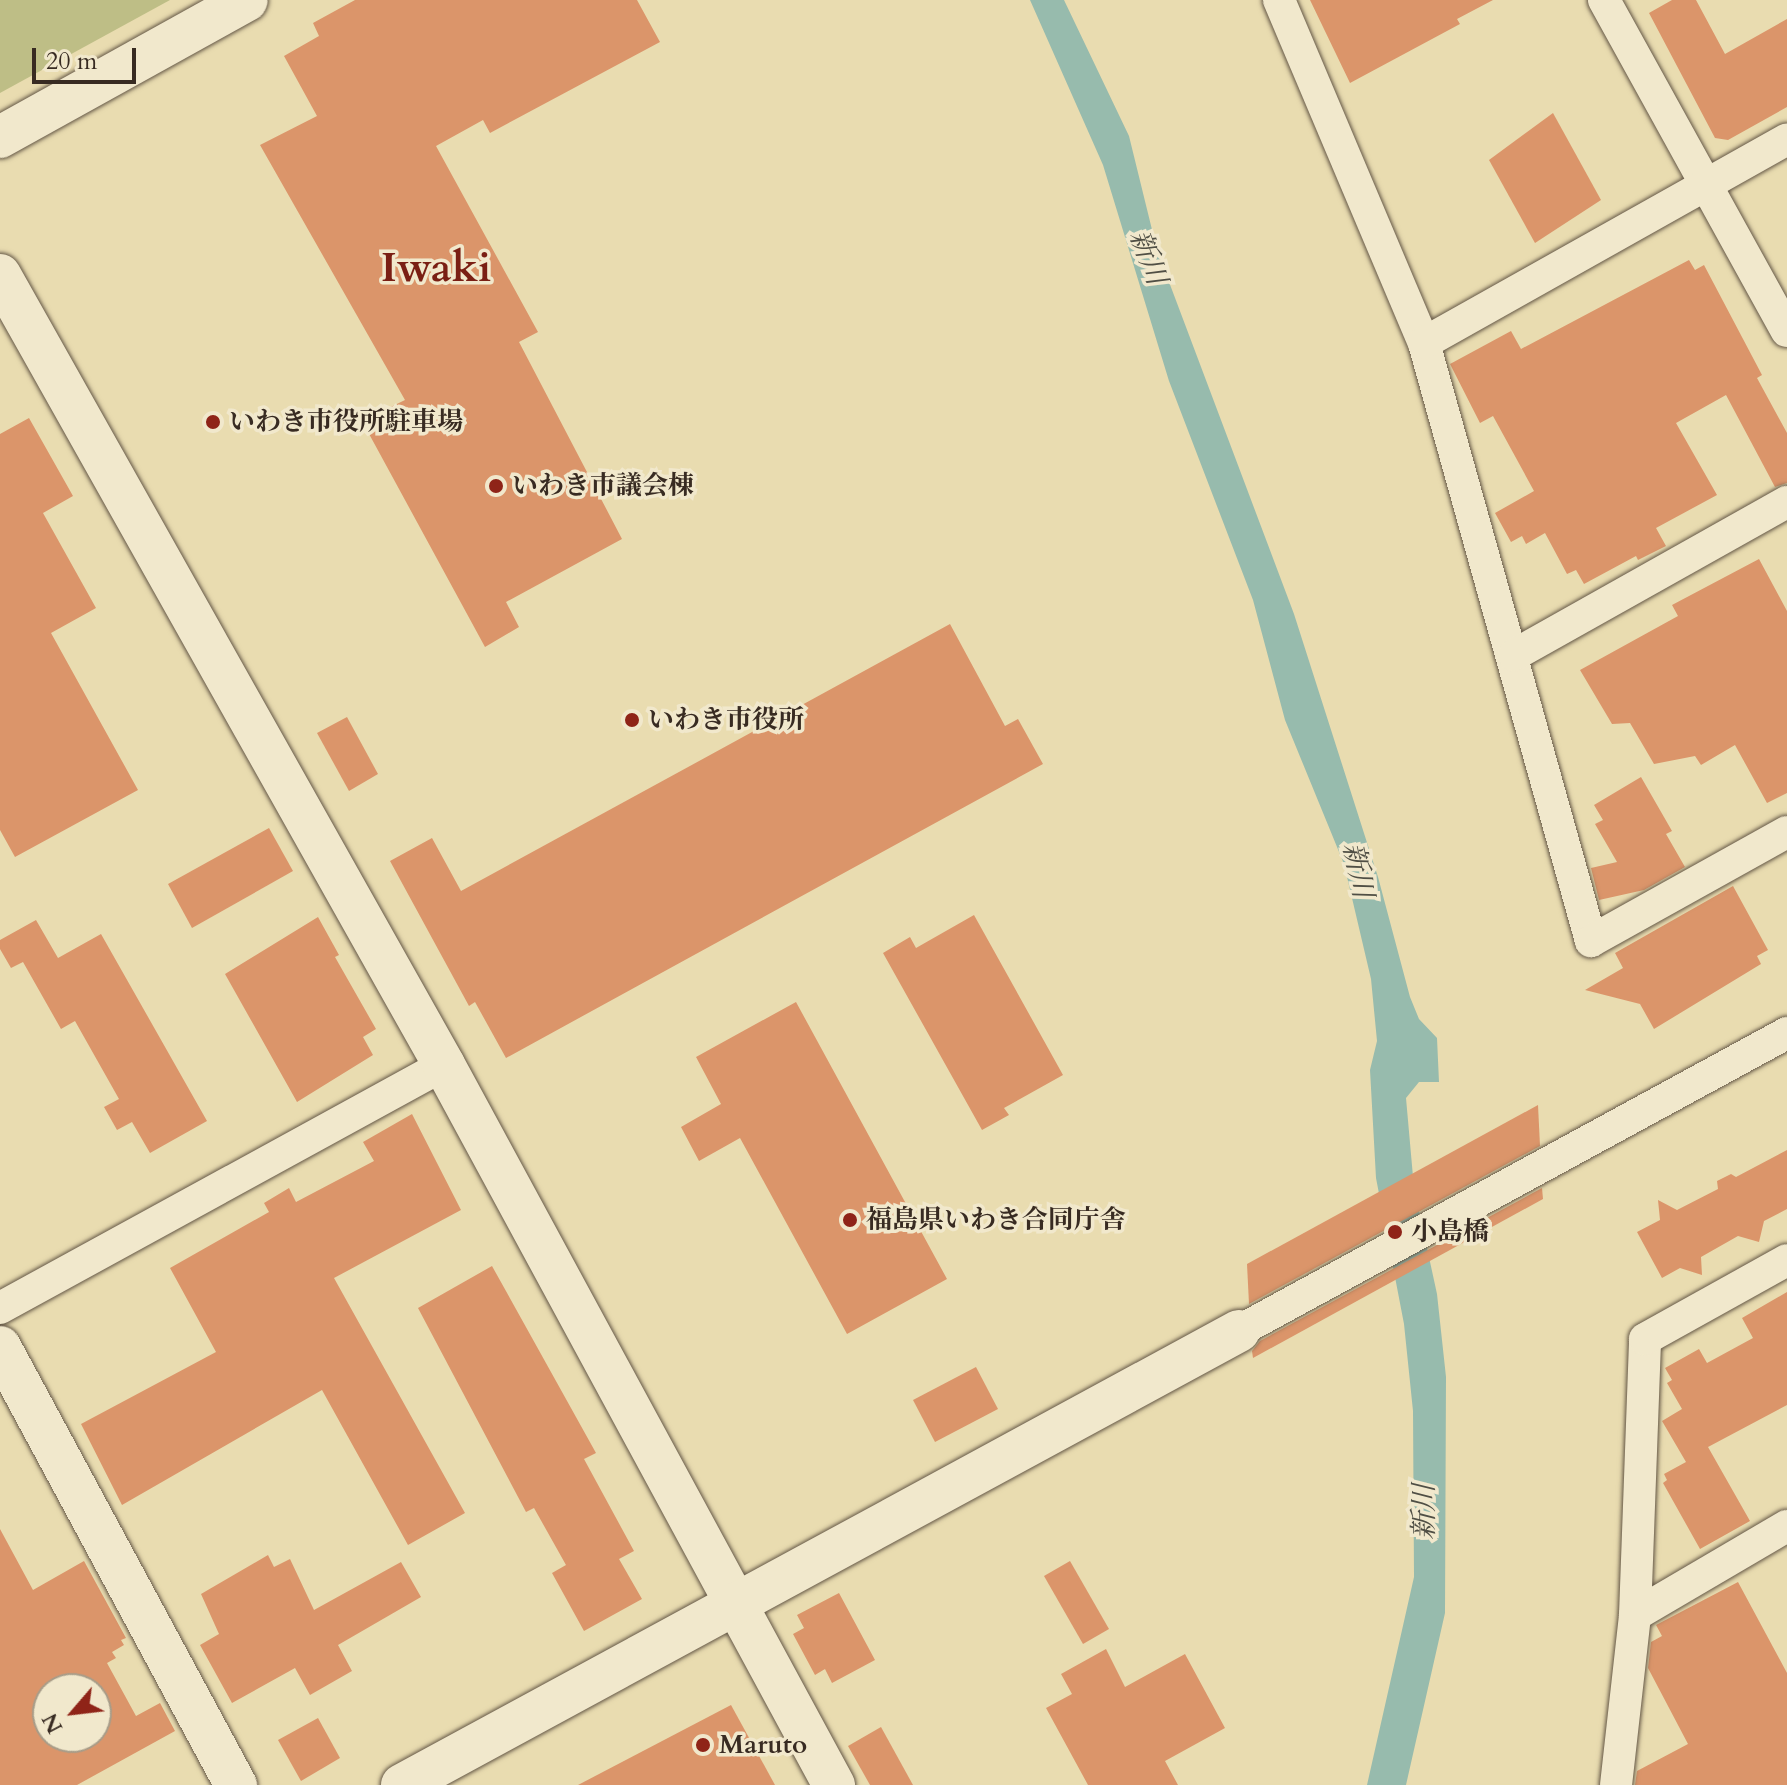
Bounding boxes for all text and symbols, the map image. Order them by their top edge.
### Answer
scale bar [36,32,140,82]
text: 20 m [46,45,97,78]
water label: 新川 [1122,225,1174,289]
district label: Iwaki [381,243,491,293]
place label: いわき市役所駐車場 [229,406,463,438]
marker: いわき市役所駐車場 [204,413,222,431]
place label: いわき市議会棟 [512,470,694,502]
marker: いわき市議会棟 [487,477,505,495]
place label: いわき市役所 [648,704,804,736]
marker: いわき市役所 [623,711,641,729]
water label: 新川 [1336,839,1380,901]
place label: 福島県いわき合同庁舎 [866,1204,1126,1236]
marker: 福島県いわき合同庁舎 [841,1211,859,1229]
place label: 小島橋 [1411,1216,1489,1248]
marker: 小島橋 [1386,1223,1404,1241]
water label: 新川 [1407,1484,1441,1540]
north arrow [32,1673,112,1753]
text: N [35,1708,70,1739]
place label: Maruto [719,1729,807,1761]
marker: Maruto [694,1736,712,1754]

